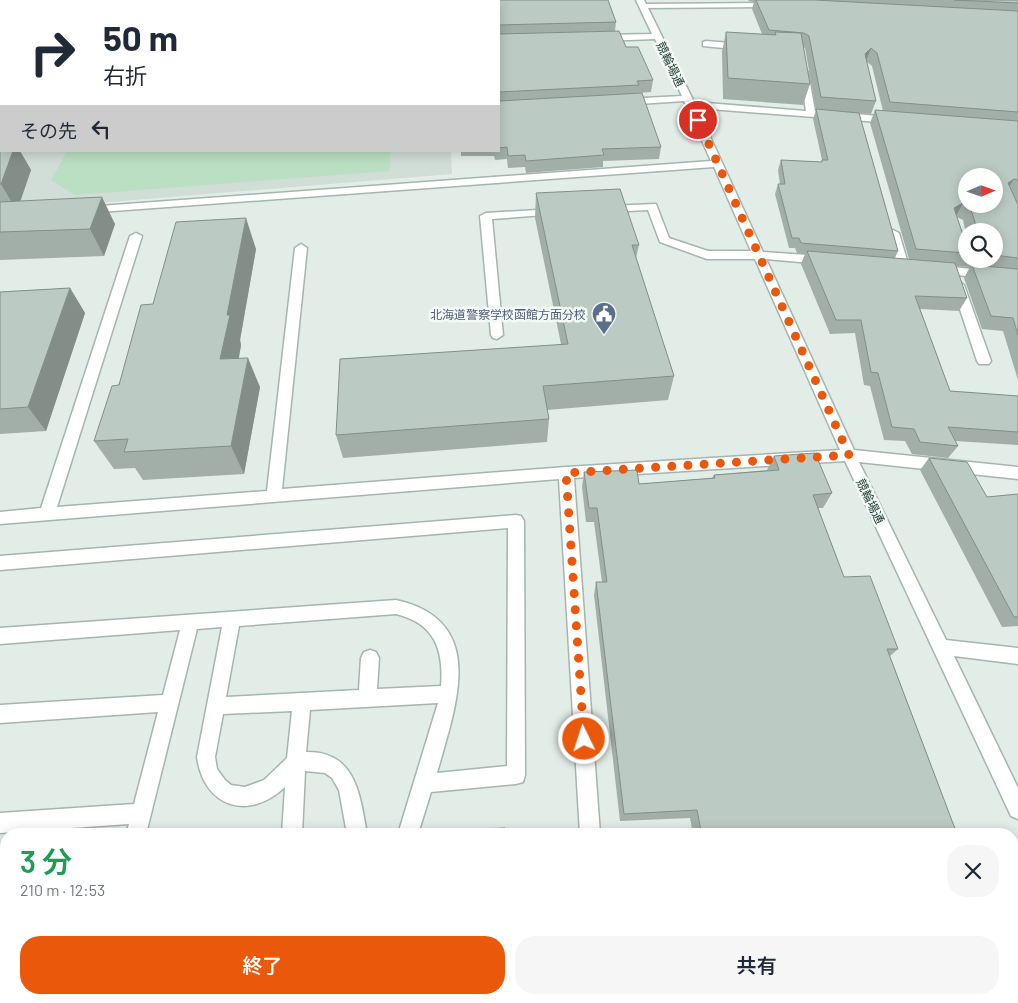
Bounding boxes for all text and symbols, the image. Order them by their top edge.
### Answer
text: 50 m [103,16,178,58]
icon: right [20,20,85,85]
street label: 競輪場通 [654,39,688,89]
text: 右折 [103,62,147,88]
pin [677,99,719,141]
icon: arrive [684,106,712,134]
icon: left [87,115,115,143]
text: その先 [20,119,77,142]
north arrow [958,168,1002,212]
map controls [958,168,1003,268]
button: search [958,223,1003,268]
public building icon: 北海道警察学校函館方面分校 [591,301,617,335]
place label: 北海道警察学校函館方面分校 [430,307,586,321]
street label: 競輪場通 [854,476,888,526]
position arrow [557,712,609,764]
text: 3 分 [20,843,72,879]
button: close [947,845,999,897]
text: 210 m · 12:53 [20,880,105,899]
button: 終了 [20,936,505,994]
button: 共有 [515,936,999,994]

